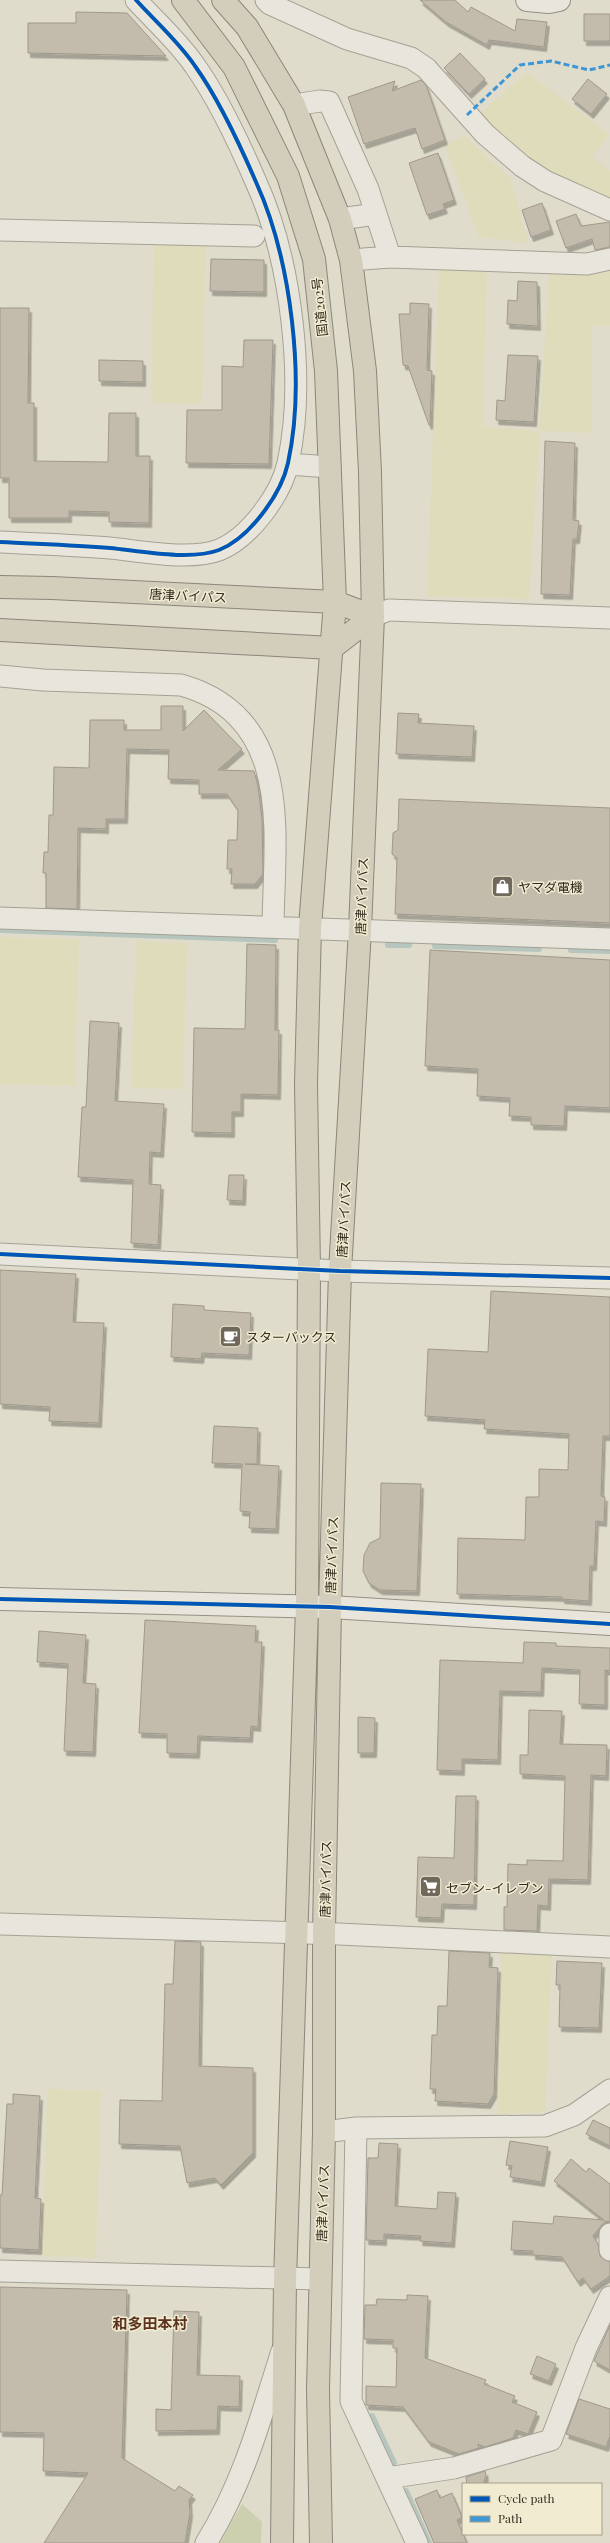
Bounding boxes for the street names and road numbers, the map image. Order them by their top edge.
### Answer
street label: 国道202号 [307,277,331,337]
street label: 唐津バイパス [149,584,227,606]
street label: 唐津バイパス [351,857,371,935]
street label: 唐津バイパス [332,1180,354,1258]
street label: 唐津バイパス [321,1516,341,1594]
street label: 唐津バイパス [316,1840,334,1918]
street label: 唐津バイパス [312,2164,332,2242]

